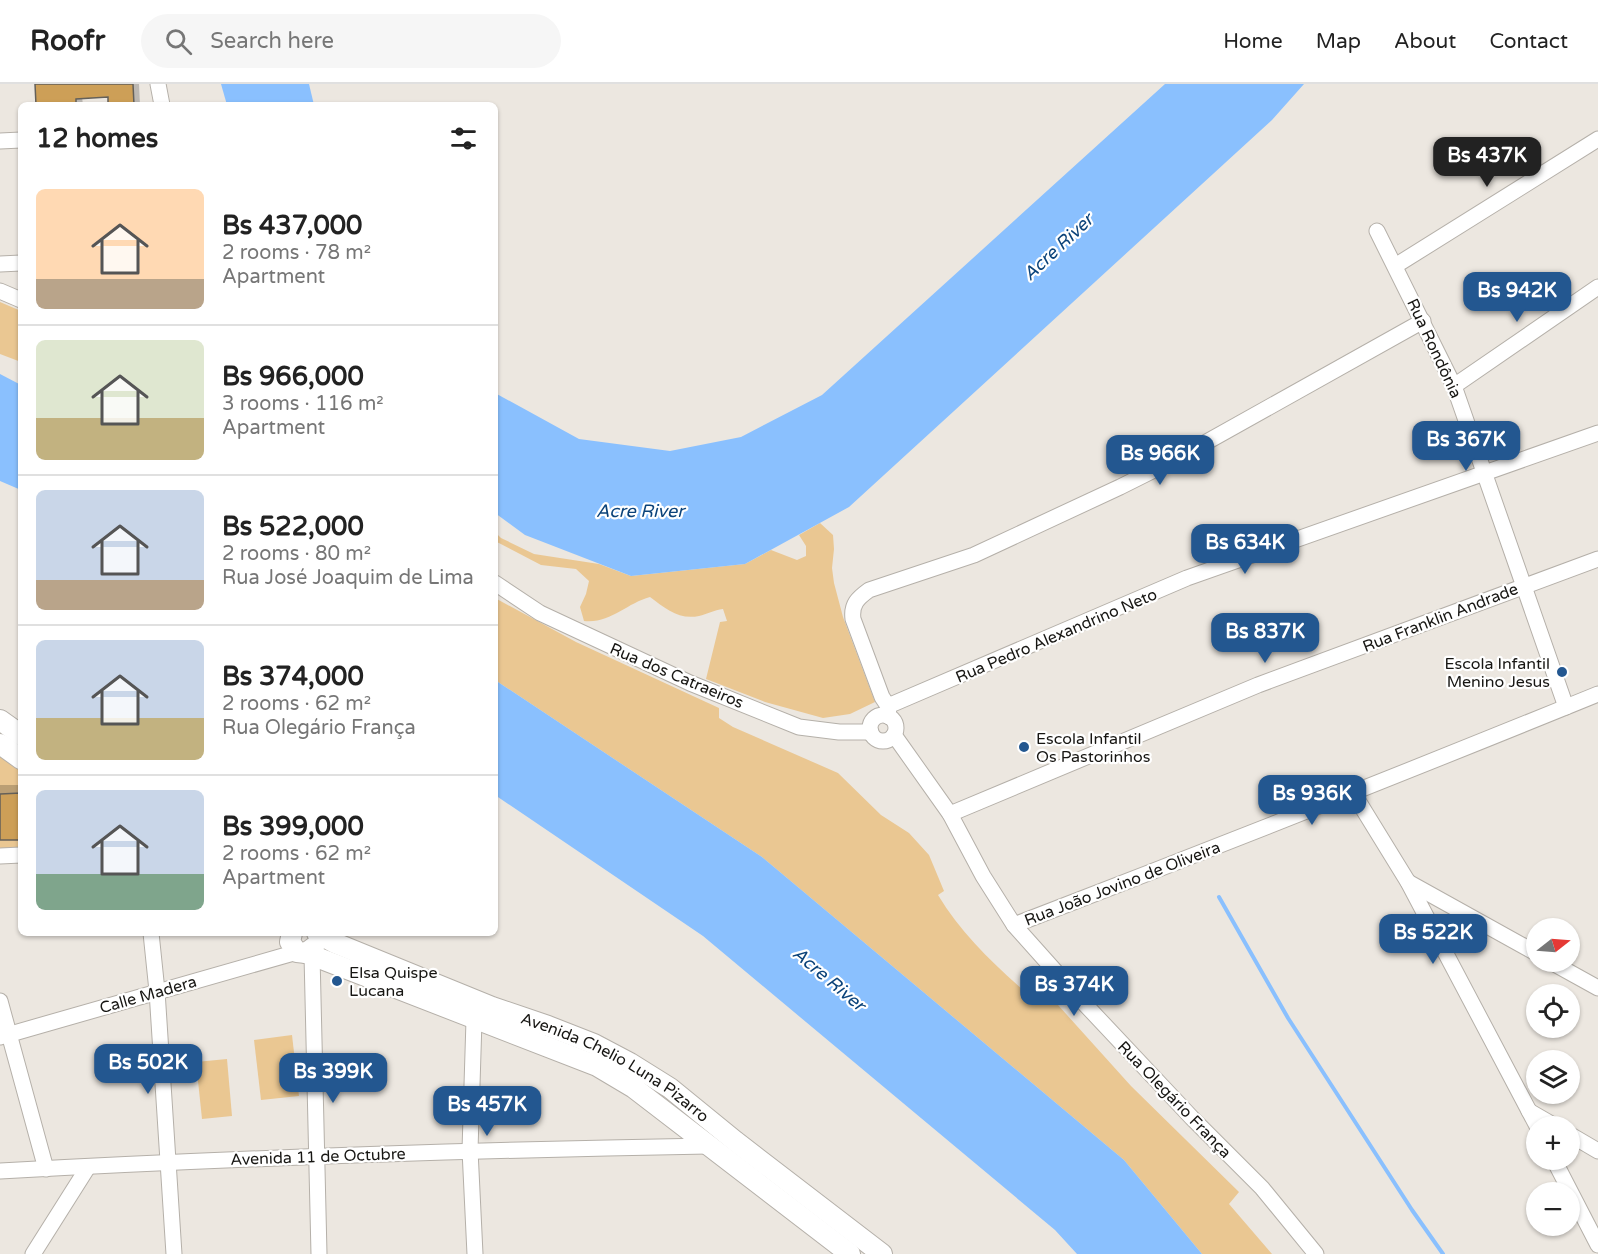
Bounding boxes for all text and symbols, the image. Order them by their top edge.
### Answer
search box [141,14,561,68]
text: Roofr [30,24,105,58]
icon: search [162,25,195,58]
text: Search here [210,28,334,54]
text: Home [1223,29,1283,54]
text: Map [1316,29,1361,54]
text: About [1394,29,1456,54]
text: Contact [1489,29,1568,54]
icon: filters [447,122,480,155]
text: 12 homes [36,123,158,154]
pin: Bs 437K [1432,137,1542,188]
text: Bs 437K [1447,144,1527,168]
water label: Acre River [1018,207,1099,285]
text: Bs 437,000 [222,210,362,241]
icon: home [84,213,156,285]
text: 2 rooms · 78 m² [222,241,371,265]
text: Apartment [222,265,325,289]
pin: Bs 942K [1462,272,1572,323]
text: Bs 942K [1477,279,1557,303]
street label: Rua Rondônia [1402,295,1466,401]
text: Bs 966,000 [222,361,364,392]
icon: home [84,364,156,436]
text: 3 rooms · 116 m² [222,392,384,416]
text: Apartment [222,416,325,440]
pin: Bs 367K [1411,421,1521,472]
text: Bs 367K [1426,428,1506,452]
pin: Bs 966K [1105,435,1215,486]
text: Bs 966K [1120,442,1200,466]
water label: Acre River [596,500,686,522]
text: Bs 522,000 [222,511,364,542]
icon: home [84,514,156,586]
pin: Bs 634K [1190,524,1300,575]
text: Bs 634K [1205,531,1285,555]
text: 2 rooms · 80 m² [222,542,371,566]
text: Rua José Joaquim de Lima [222,566,474,590]
street label: Rua Franklin Andrade [1360,579,1521,657]
street label: Rua Pedro Alexandrino Neto [953,584,1160,688]
pin: Bs 837K [1210,613,1320,664]
text: Bs 837K [1225,620,1305,644]
street label: Rua dos Catraeiros [607,639,747,713]
place label: Escola Infantil Menino Jesus [1444,654,1550,692]
text: Bs 374,000 [222,661,364,692]
icon: home [84,664,156,736]
marker: Escola Infantil Menino Jesus [1555,665,1569,679]
text: 2 rooms · 62 m² [222,692,371,716]
text: Rua Olegário França [222,716,416,740]
place label: Escola Infantil Os Pastorinhos [1036,729,1150,767]
marker: Escola Infantil Os Pastorinhos [1017,740,1031,754]
pin: Bs 936K [1257,775,1367,826]
text: Bs 936K [1272,782,1352,806]
text: Bs 399,000 [222,811,364,842]
icon: home [84,814,156,886]
street label: Rua João Jovino de Oliveira [1022,837,1223,931]
text: 2 rooms · 62 m² [222,842,371,866]
text: Apartment [222,866,325,890]
pin: Bs 522K [1378,914,1488,965]
north arrow [1526,918,1580,972]
map controls [1526,918,1580,1236]
text: Bs 522K [1393,921,1473,945]
water label: Acre River [788,942,871,1017]
place label: Elsa Quispe Lucana [349,963,437,1001]
pin: Bs 374K [1019,966,1129,1017]
street label: Calle Madera [97,972,199,1018]
text: Bs 374K [1034,973,1114,997]
marker: Elsa Quispe Lucana [330,974,344,988]
button: locate [1526,984,1580,1038]
street label: Avenida Chelio Luna Pizarro [518,1009,713,1127]
street label: Rua Olegário França [1113,1037,1235,1162]
pin: Bs 502K [93,1044,203,1095]
button: layers [1526,1050,1580,1104]
text: Bs 502K [108,1051,188,1075]
pin: Bs 399K [278,1053,388,1104]
text: Bs 399K [293,1060,373,1084]
pin: Bs 457K [432,1086,542,1137]
text: Bs 457K [447,1093,527,1117]
button: + [1526,1116,1580,1170]
street label: Avenida 11 de Octubre [230,1144,406,1170]
button: − [1526,1182,1580,1236]

